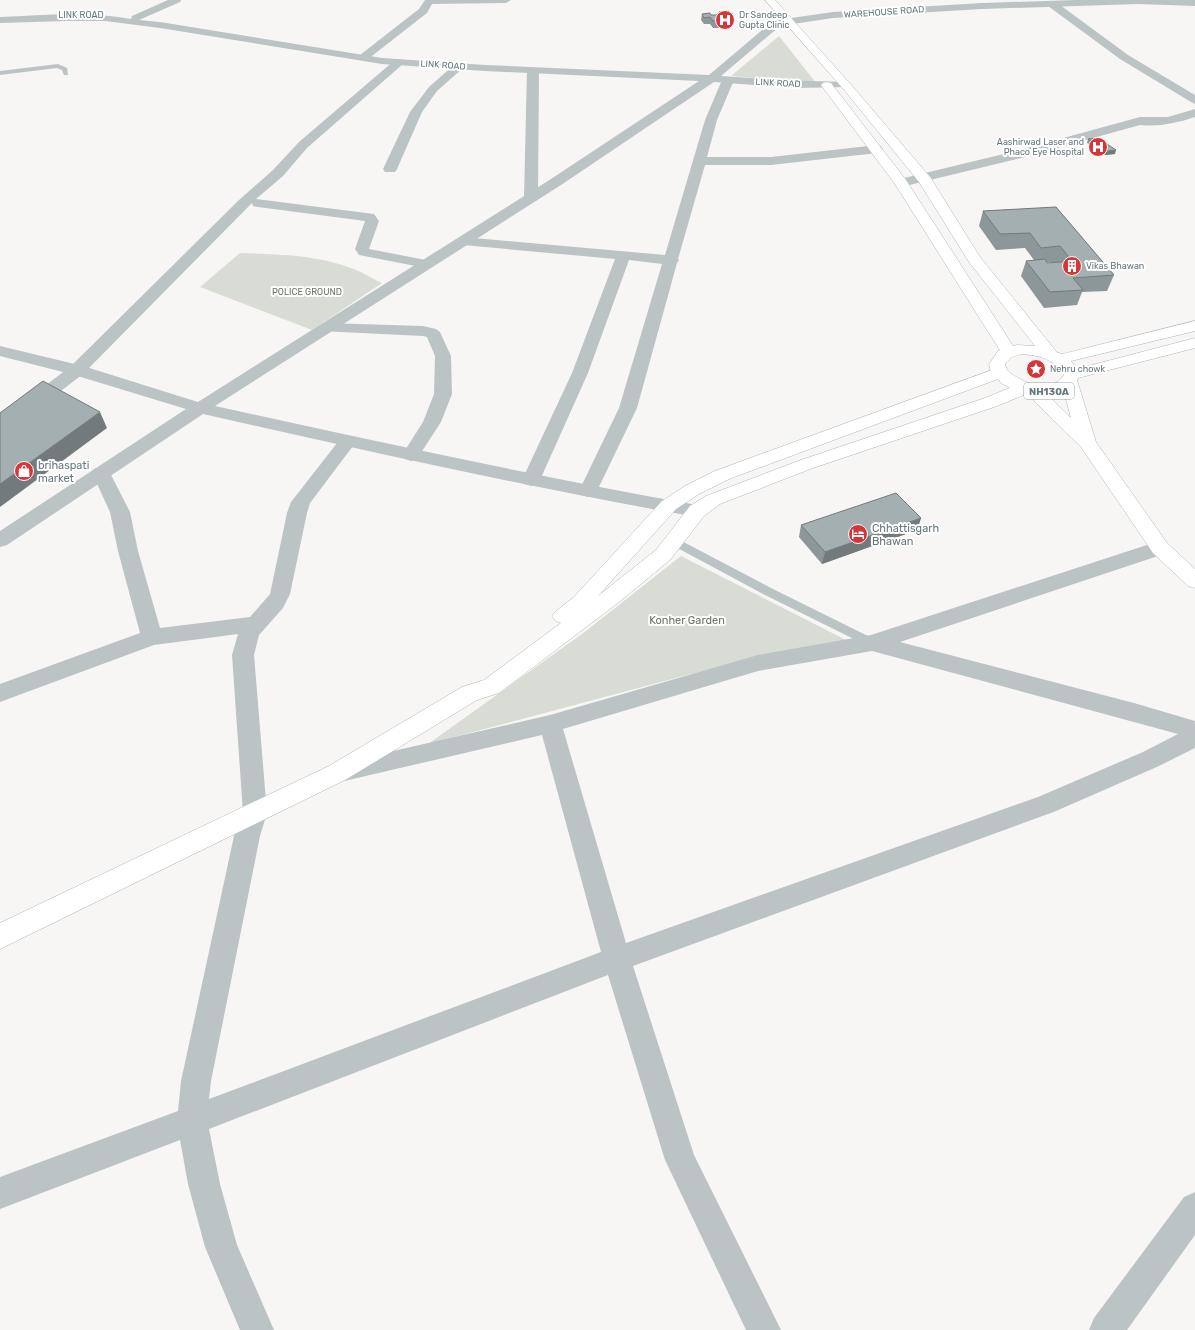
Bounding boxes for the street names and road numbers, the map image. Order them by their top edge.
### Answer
street label: WAREHOUSE ROAD [843,4,925,20]
street label: LINK ROAD [58,10,104,20]
street label: LINK ROAD [420,58,466,72]
street label: LINK ROAD [755,77,801,89]
road number: NH130A [1024,383,1074,399]

